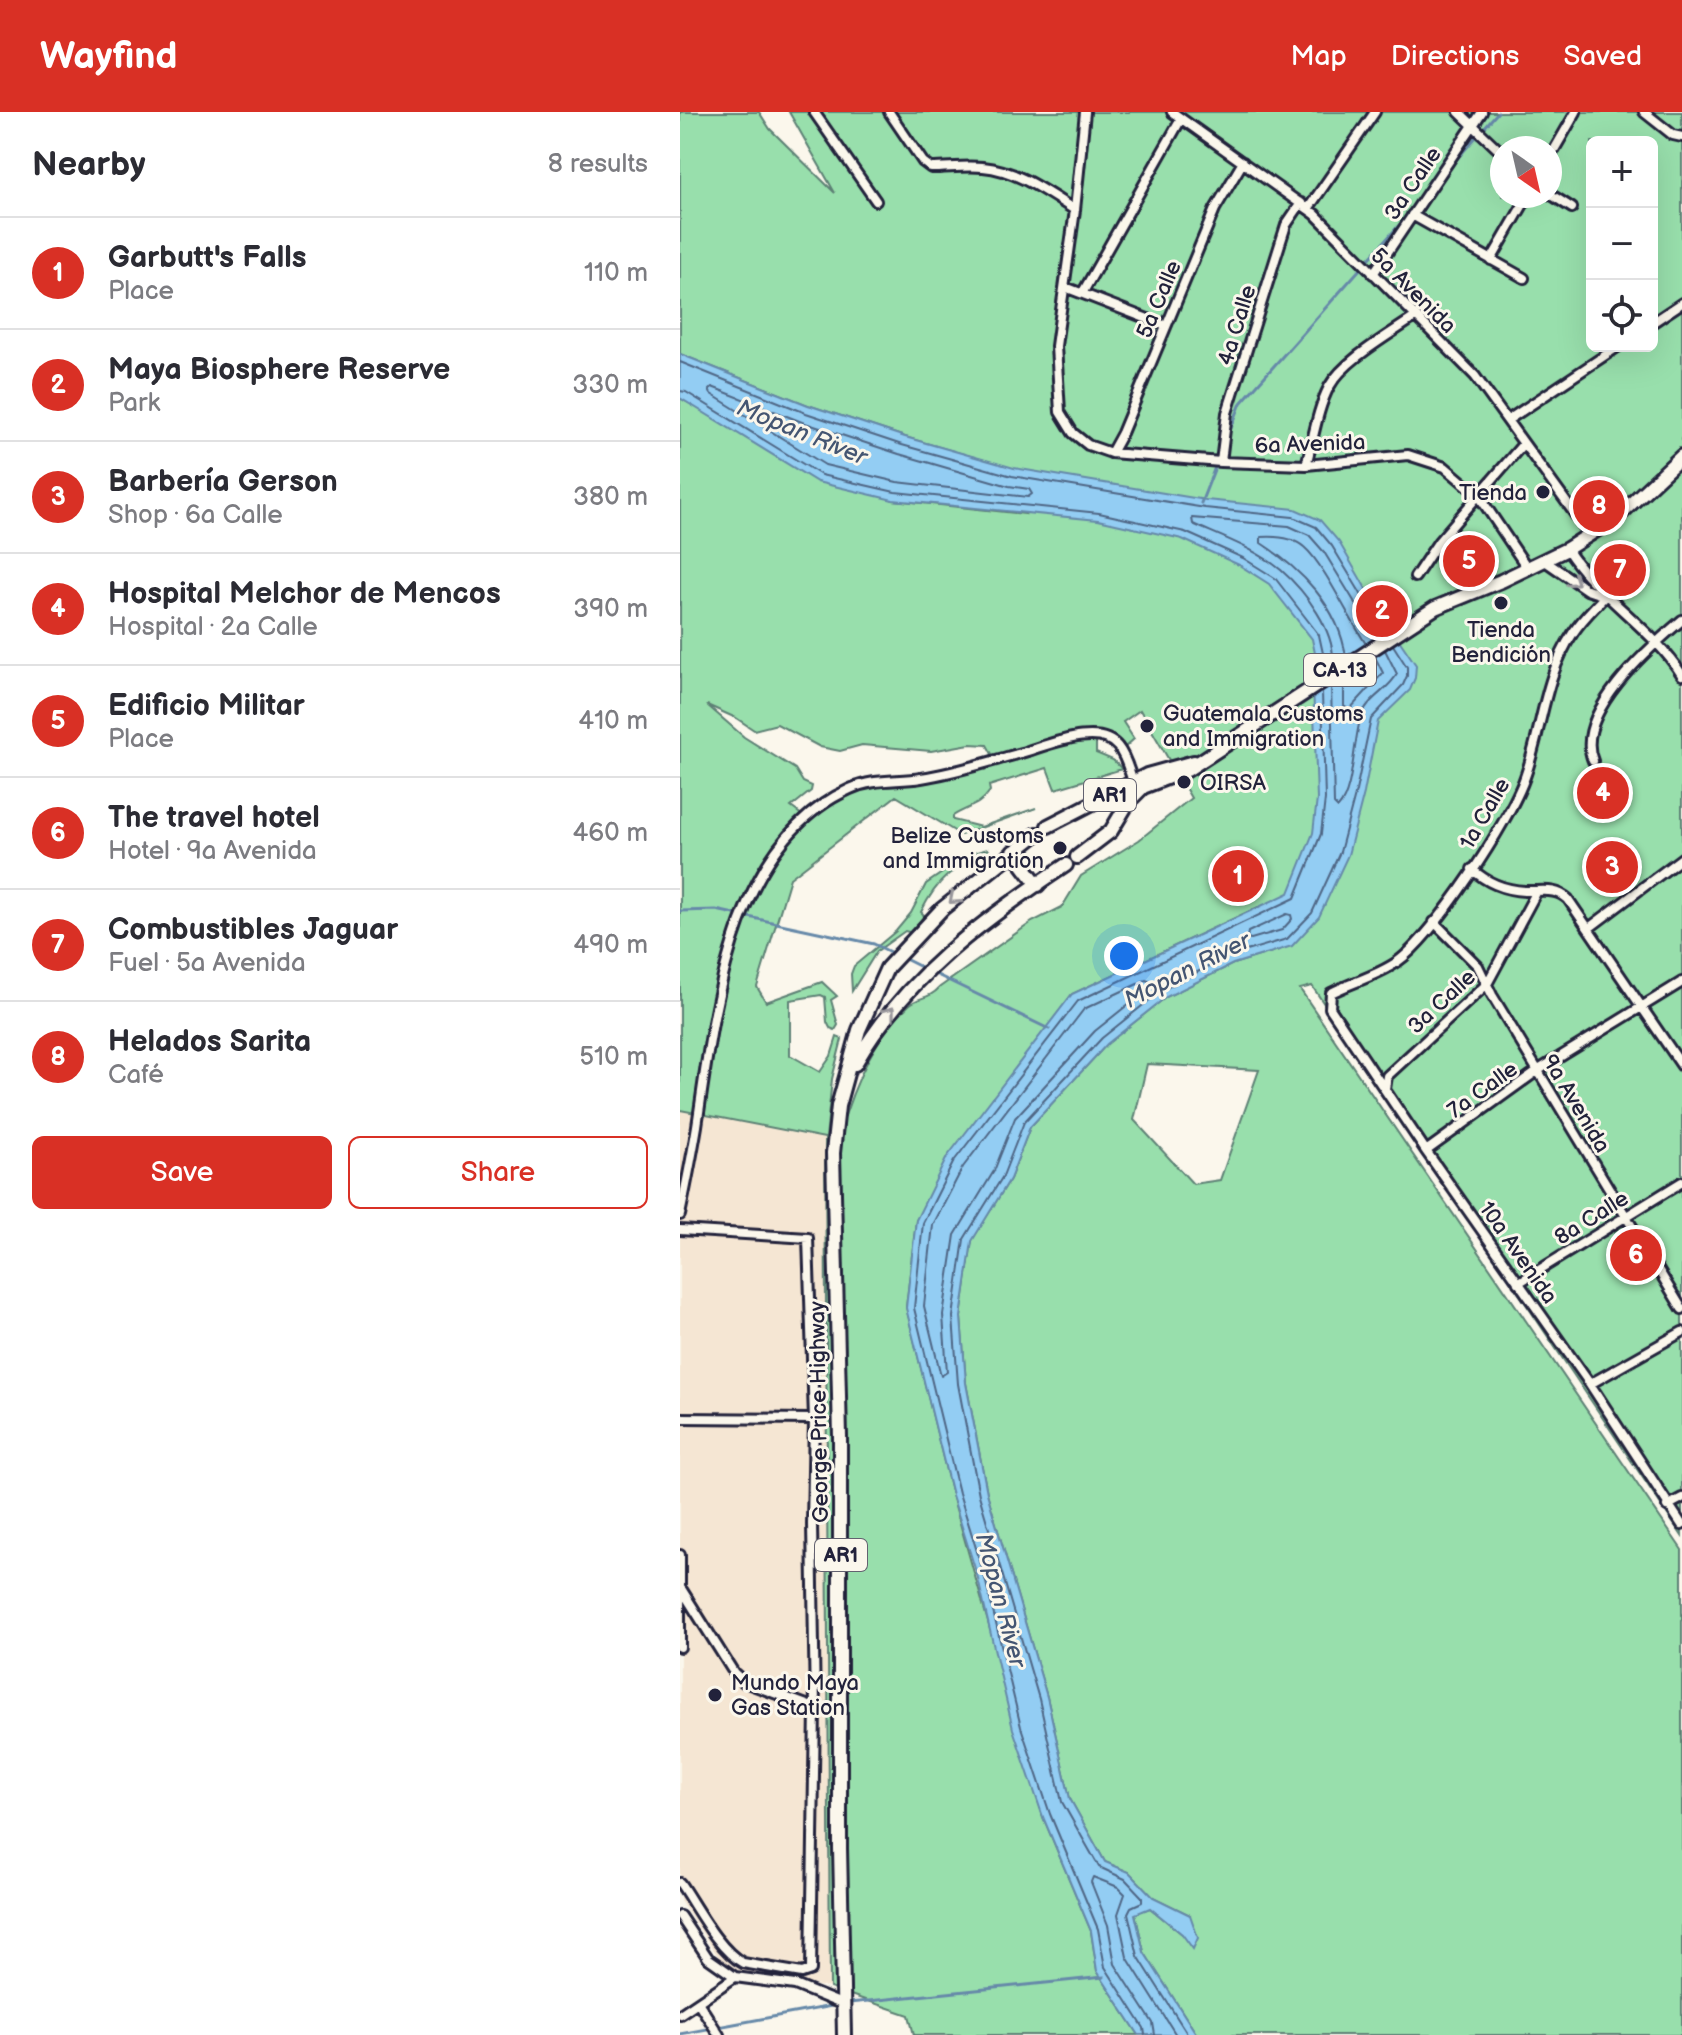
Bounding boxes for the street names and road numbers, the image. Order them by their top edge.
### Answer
street label: 3a Calle [1379,142,1448,226]
street label: 5a Avenida [1365,243,1461,339]
street label: 5a Calle [1131,257,1188,343]
street label: 4a Calle [1212,282,1262,369]
street label: 6a Avenida [1254,429,1366,460]
road number: CA-13 [1304,654,1376,686]
street label: 1a Calle [1454,773,1516,854]
road number: AR1 [1084,779,1136,811]
street label: 3a Calle [1403,964,1481,1040]
street label: 9a Avenida [1536,1050,1616,1158]
street label: 7a Calle [1443,1056,1523,1125]
street label: 8a Calle [1550,1185,1634,1251]
street label: 10a Avenida [1473,1196,1563,1309]
street label: George Price Highway [804,1301,835,1523]
road number: AR1 [815,1539,867,1571]

